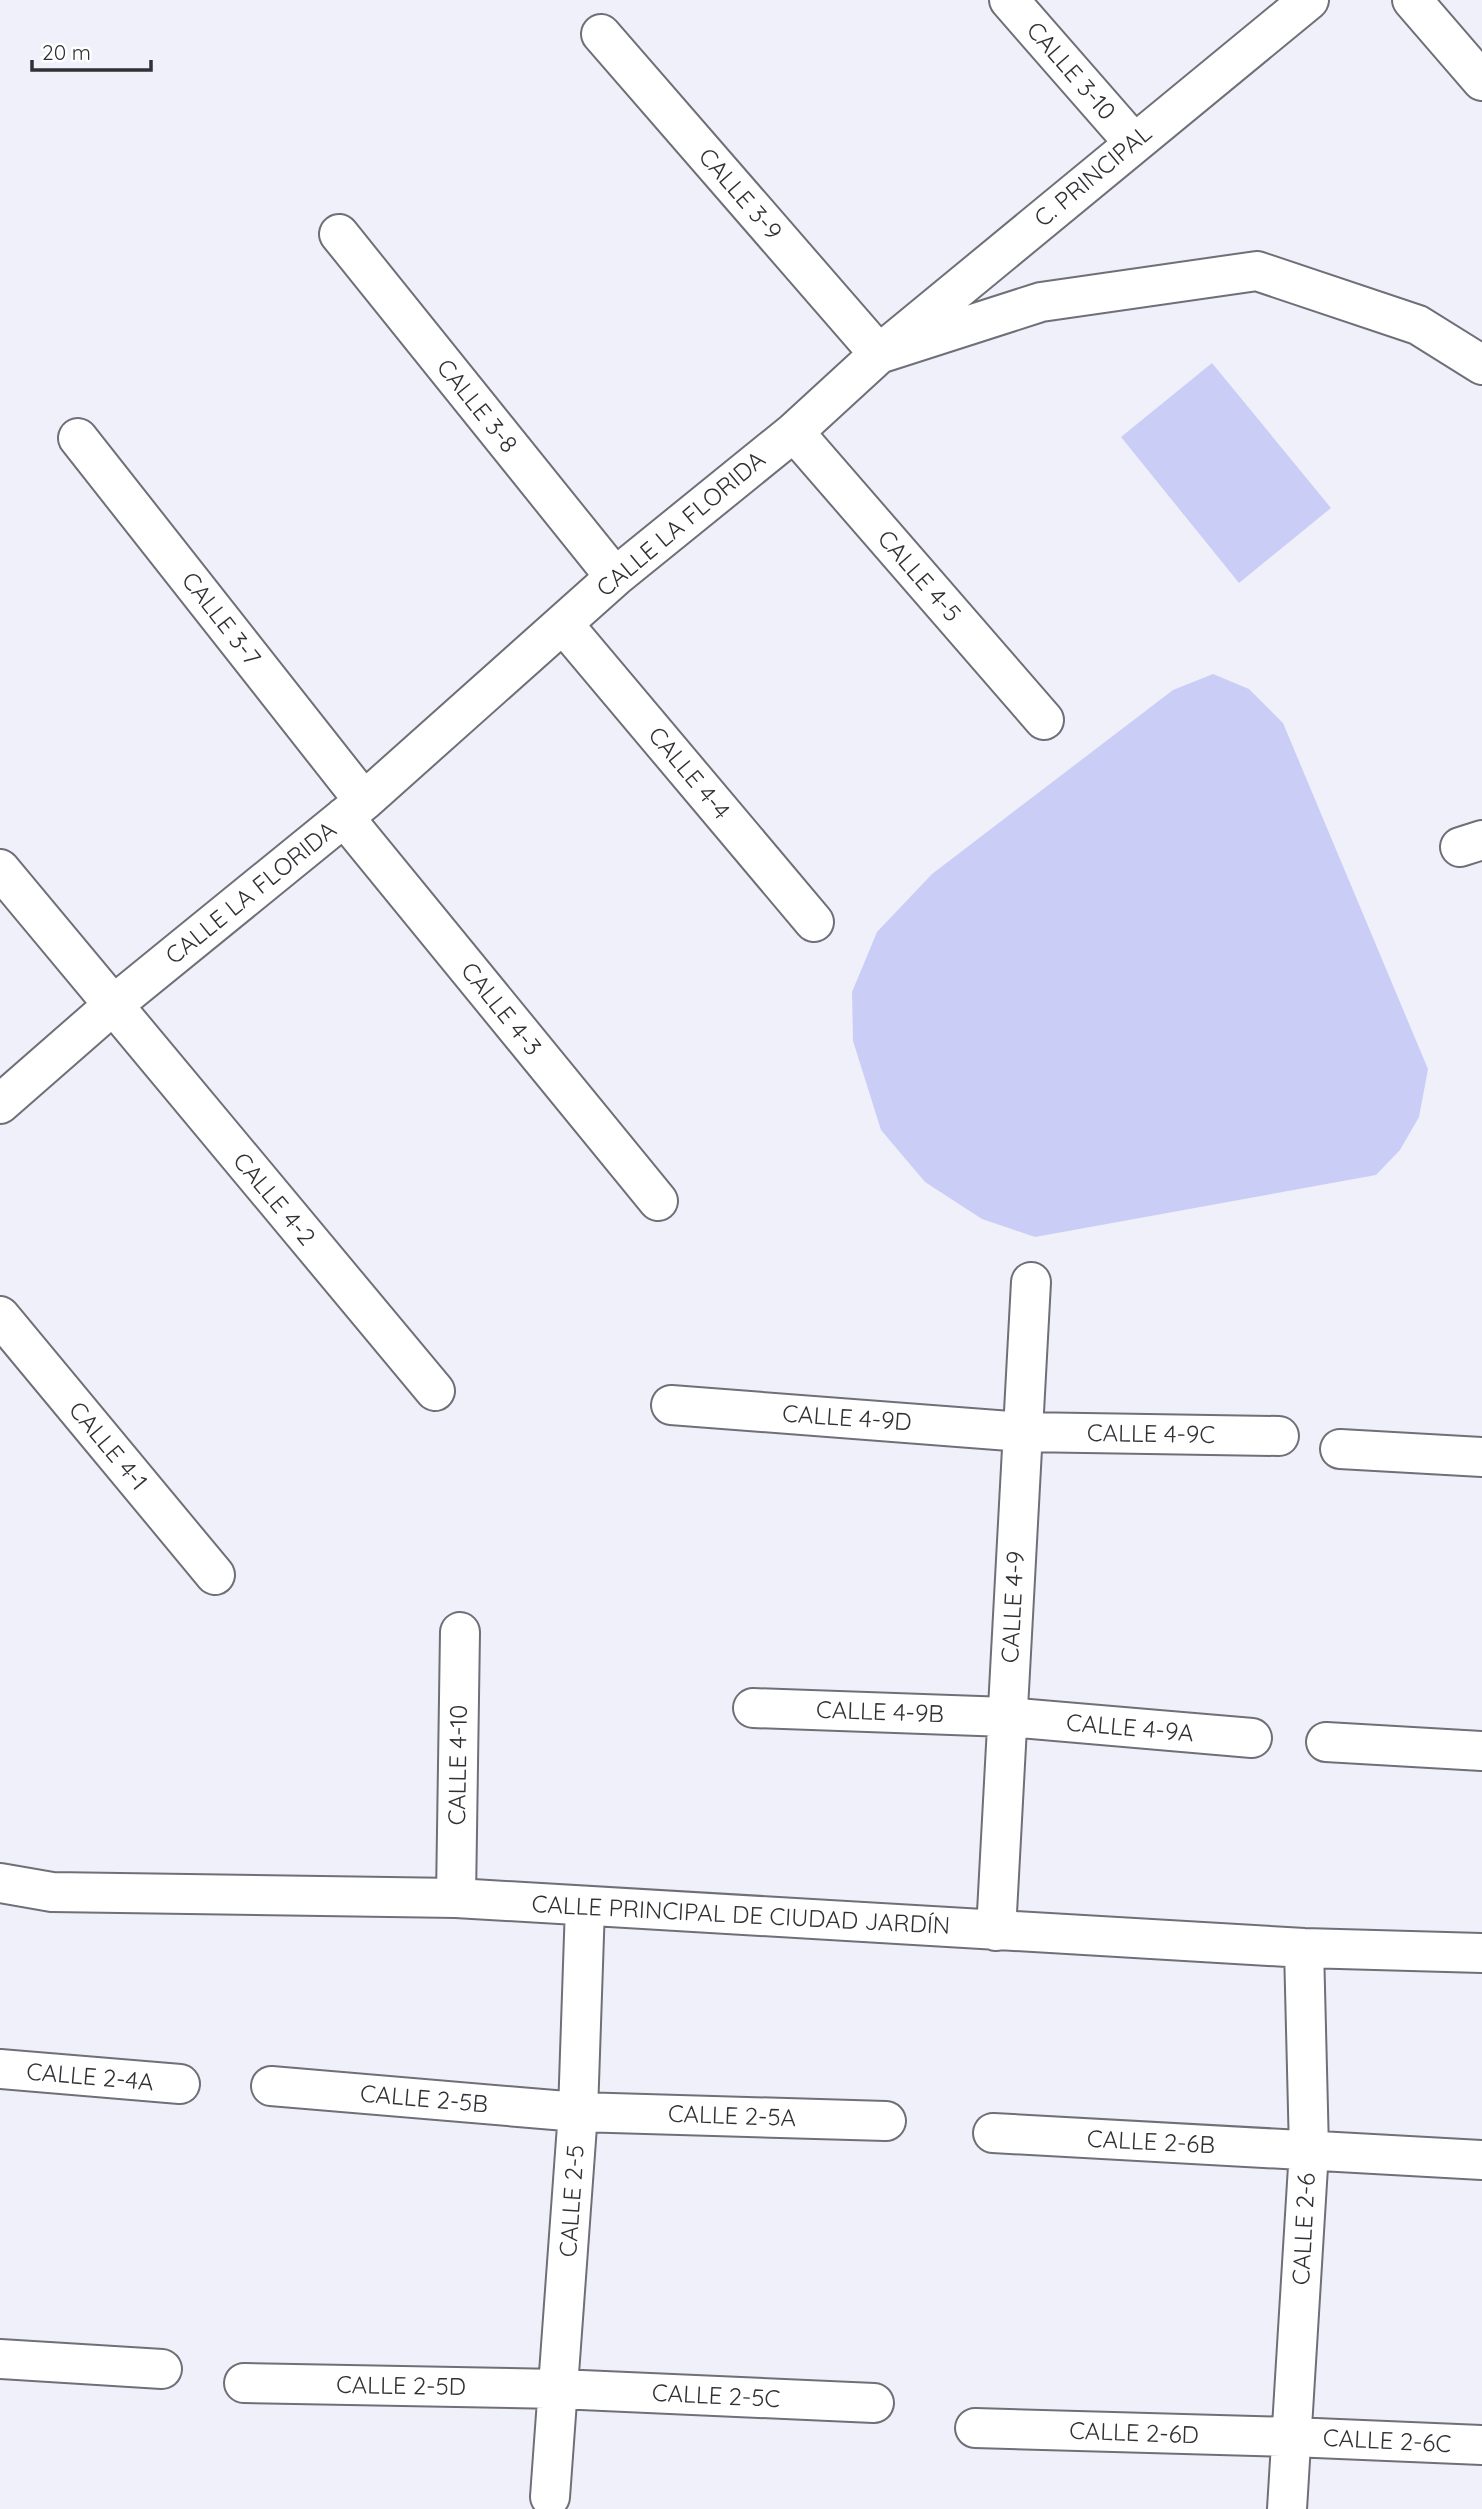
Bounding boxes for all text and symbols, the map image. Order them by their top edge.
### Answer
street label: CALLE 3-10 [1021,15,1123,126]
scale bar [32,28,150,72]
text: 20 m [42,39,91,65]
street label: C. PRINCIPAL [1028,117,1157,233]
street label: CALLE 3-9 [693,141,789,246]
street label: CALLE 3-8 [431,352,525,458]
street label: CALLE LA FLORIDA [590,444,771,603]
street label: CALLE 4-5 [872,523,968,627]
street label: CALLE 3-7 [176,565,268,671]
street label: CALLE 4-4 [642,720,737,825]
street label: CALLE LA FLORIDA [159,814,342,970]
street label: CALLE 4-3 [455,956,549,1061]
street label: CALLE 4-2 [227,1146,322,1251]
street label: CALLE 4-1 [63,1395,155,1496]
street label: CALLE 4-9D [781,1398,913,1436]
street label: CALLE 4-9C [1087,1417,1215,1449]
street label: CALLE 4-9 [994,1550,1030,1664]
street label: CALLE 4-9B [816,1694,944,1728]
street label: CALLE 4-10 [441,1704,473,1826]
street label: CALLE 4-9A [1065,1706,1195,1748]
street label: CALLE PRINCIPAL DE CIUDAD JARDÍN [531,1888,951,1940]
street label: CALLE 2-4A [25,2055,155,2097]
street label: CALLE 2-5B [359,2077,489,2119]
street label: CALLE 2-5A [667,2098,797,2132]
street label: CALLE 2-6B [1086,2123,1216,2159]
street label: CALLE 2-5 [552,2144,590,2258]
street label: CALLE 2-6 [1285,2172,1321,2286]
street label: CALLE 2-5D [336,2369,466,2401]
street label: CALLE 2-5C [651,2377,781,2413]
street label: CALLE 2-6D [1069,2415,1199,2449]
street label: CALLE 2-6C [1322,2422,1452,2458]

